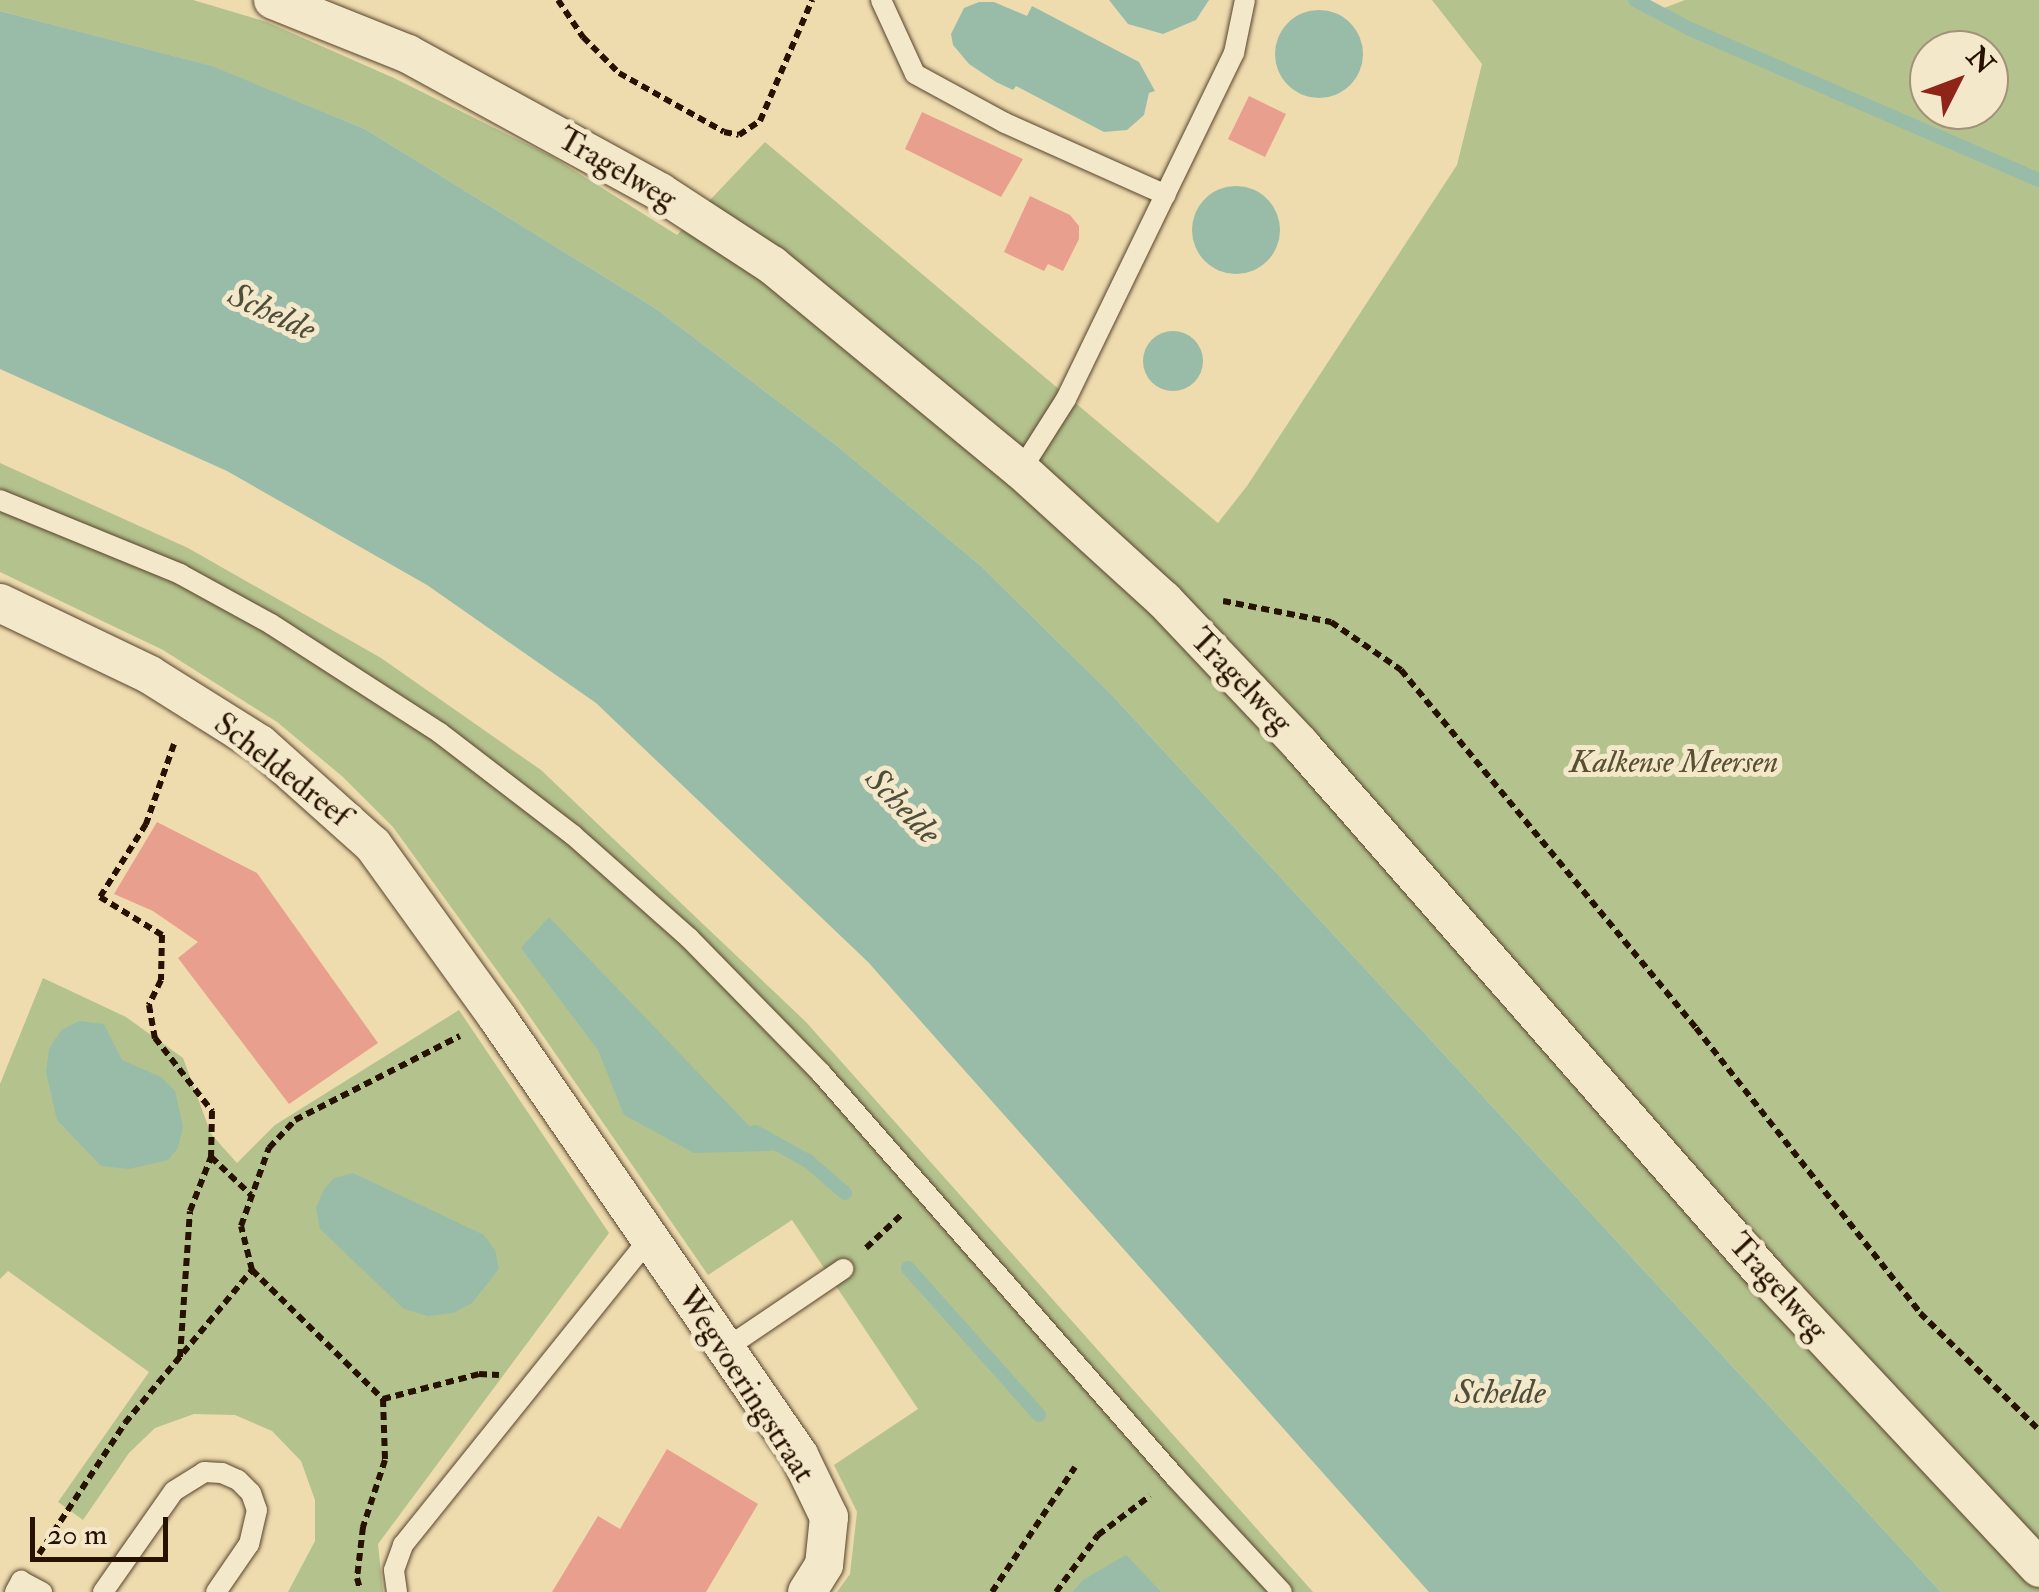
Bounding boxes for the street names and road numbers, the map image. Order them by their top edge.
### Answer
street label: Tragelweg [551,120,683,218]
street label: Tragelweg [1182,621,1300,741]
street label: Scheldedreef [206,705,358,835]
street label: Tragelweg [1720,1225,1836,1349]
street label: Wegvoeringstraat [669,1280,823,1490]

